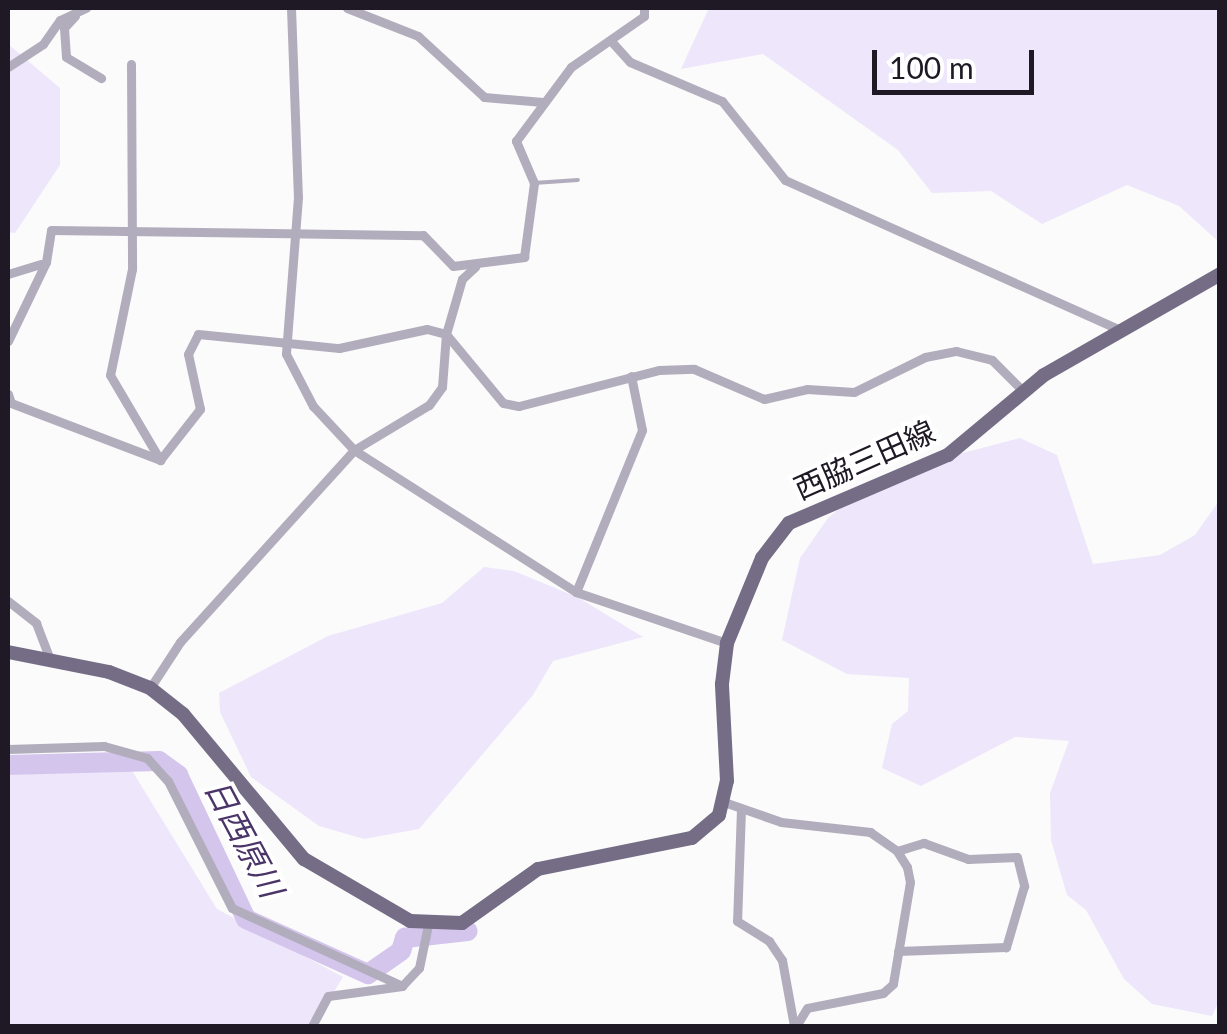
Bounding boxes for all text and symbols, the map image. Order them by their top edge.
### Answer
scale bar [877,30,1040,92]
text: 100 m [889,49,974,85]
street label: 西脇三田線 [788,412,940,506]
water label: 日西原川 [197,772,291,904]

